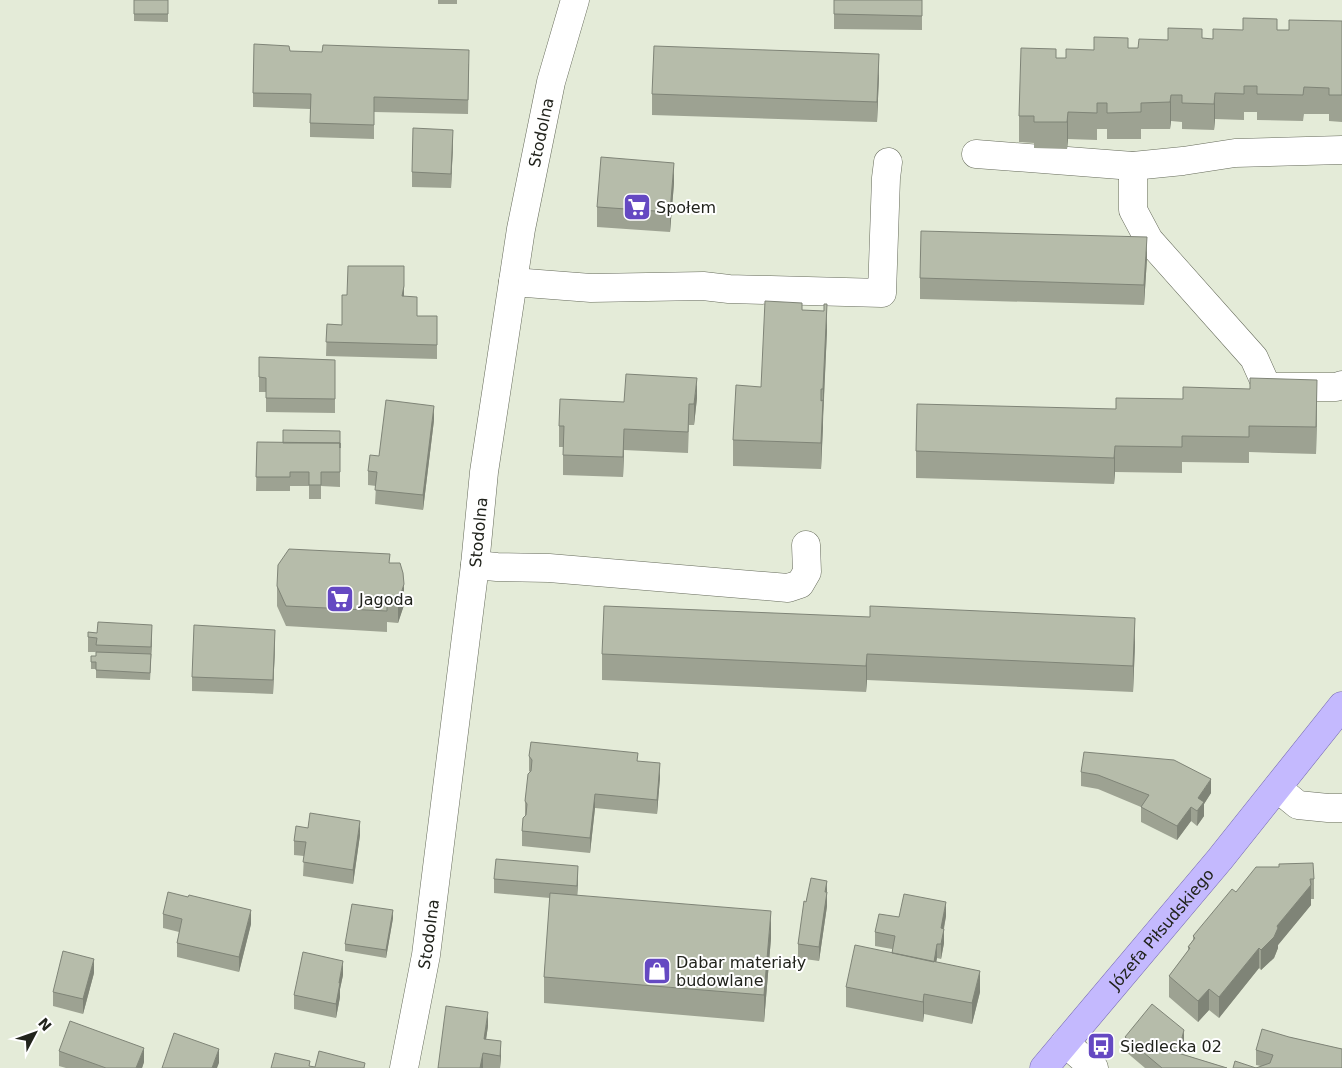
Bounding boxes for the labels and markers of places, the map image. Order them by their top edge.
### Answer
supermarket icon: Społem [622,192,652,222]
place label: Społem [656,198,716,217]
supermarket icon: Jagoda [325,584,355,614]
place label: Jagoda [358,590,413,609]
place label: Dabar materiały budowlane [676,953,806,990]
shop icon: Dabar materiały budowlane [642,956,672,986]
bus stop icon: Siedlecka 02 [1086,1031,1116,1061]
place label: Siedlecka 02 [1120,1037,1222,1056]

